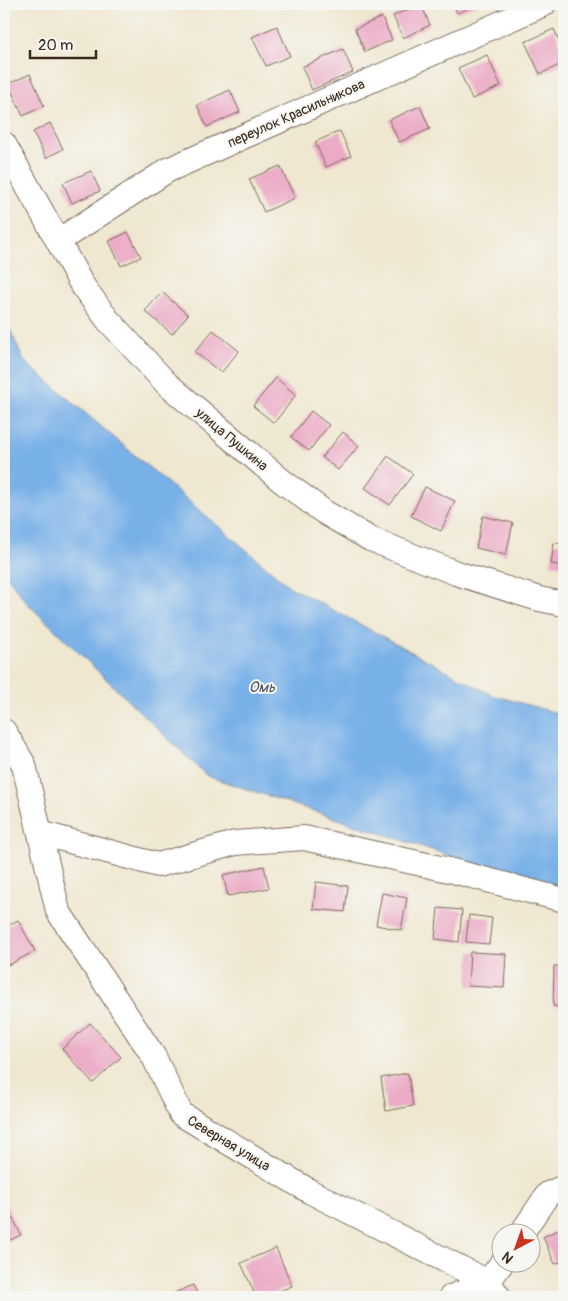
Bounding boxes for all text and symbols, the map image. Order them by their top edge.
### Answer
scale bar [30,28,96,60]
text: 20 m [38,36,73,55]
street label: переулок Красильникова [225,76,367,151]
street label: улица Пушкина [191,404,271,475]
water label: Омь [249,678,275,697]
street label: Северная улица [184,1112,273,1175]
north arrow [490,1224,540,1274]
text: N [499,1248,517,1267]

